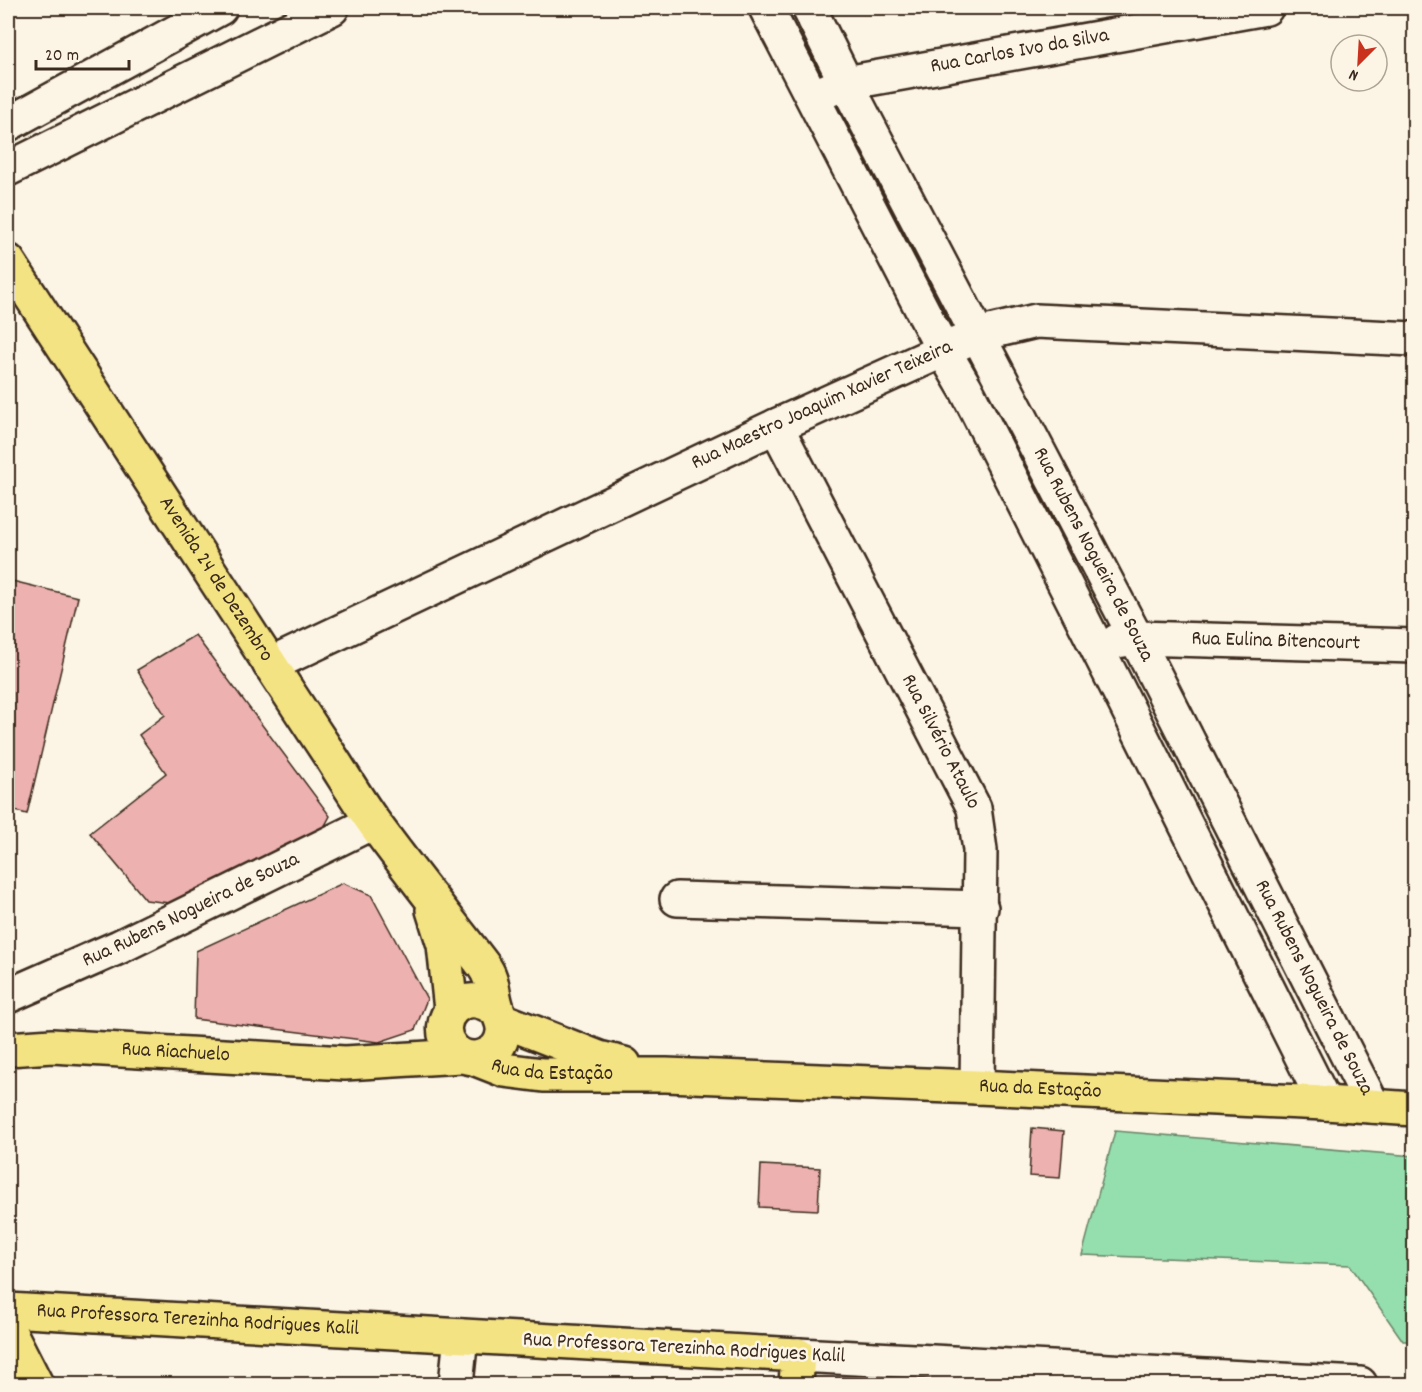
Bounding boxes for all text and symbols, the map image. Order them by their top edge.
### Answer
street label: Rua Carlos Ivo da Silva [928,21,1112,83]
scale bar [36,33,129,71]
north arrow [1329,33,1389,93]
text: 20 m [45,44,79,69]
text: N [1346,62,1362,87]
street label: Rua Maestro Joaquim Xavier Teixeira [687,332,959,479]
street label: Rua Rubens Nogueira de Souza [1024,442,1161,668]
street label: Avenida 24 de Dezembro [150,491,280,668]
street label: Rua Eulina Bitencourt [1191,625,1361,659]
street label: Rua Silvério Ataulo [892,669,987,815]
street label: Rua Rubens Nogueira de Souza [78,845,306,976]
street label: Rua Rubens Nogueira de Souza [1246,875,1381,1102]
street label: Rua Riachuelo [121,1035,231,1071]
street label: Rua da Estação [486,1051,613,1090]
street label: Rua da Estação [978,1072,1102,1108]
street label: Rua Professora Terezinha Rodrigues Kalil [36,1297,360,1345]
street label: Rua Professora Terezinha Rodrigues Kalil [522,1326,846,1372]

